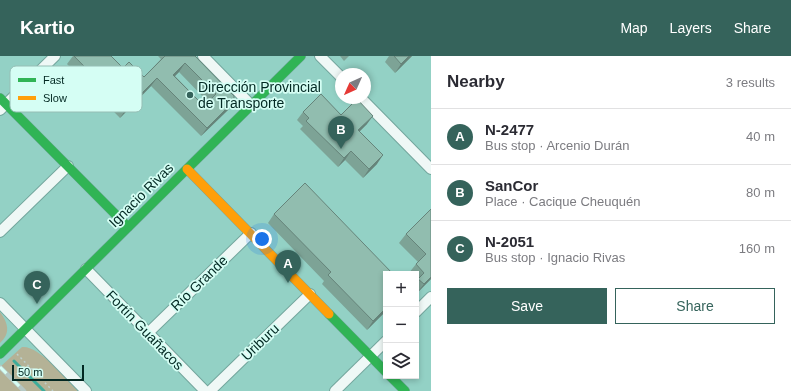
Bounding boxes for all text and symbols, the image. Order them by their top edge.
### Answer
text: Kartio [20,17,75,38]
text: Map [620,20,648,36]
text: Layers [670,20,712,36]
text: Share [734,20,771,36]
legend [10,66,142,112]
north arrow [335,68,371,104]
text: Nearby [447,72,505,91]
text: Fast [43,74,64,86]
text: 3 results [726,75,775,90]
place label: Dirección Provincial de Transporte [198,79,321,111]
marker: Dirección Provincial de Transporte [185,90,195,100]
text: Slow [43,92,67,104]
pin: B [328,116,354,149]
text: N-2477 [485,121,534,138]
text: A [455,129,465,144]
text: 40 m [746,129,775,144]
text: Bus stop · Arcenio Durán [485,138,630,153]
street label: Ignacio Rivas [106,160,176,230]
text: SanCor [485,177,538,194]
text: B [455,185,465,200]
text: 80 m [746,185,775,200]
text: Place · Cacique Cheuquén [485,194,640,209]
your location [252,229,272,249]
text: N-2051 [485,233,534,250]
text: C [455,241,465,256]
text: 160 m [739,241,775,256]
pin: A [275,250,301,283]
text: Bus stop · Ignacio Rivas [485,250,625,265]
street label: Río Grande [167,252,231,314]
pin: C [24,271,50,304]
map controls [383,271,419,379]
button: + [383,271,419,307]
street label: Fortín Guañacos [103,287,187,373]
button: Save [447,288,607,324]
button: Share [615,288,775,324]
button: − [383,307,419,343]
street label: Uriburu [238,320,282,364]
button: layers [383,343,419,379]
scale bar [12,363,84,382]
text: 50 m [18,366,42,378]

